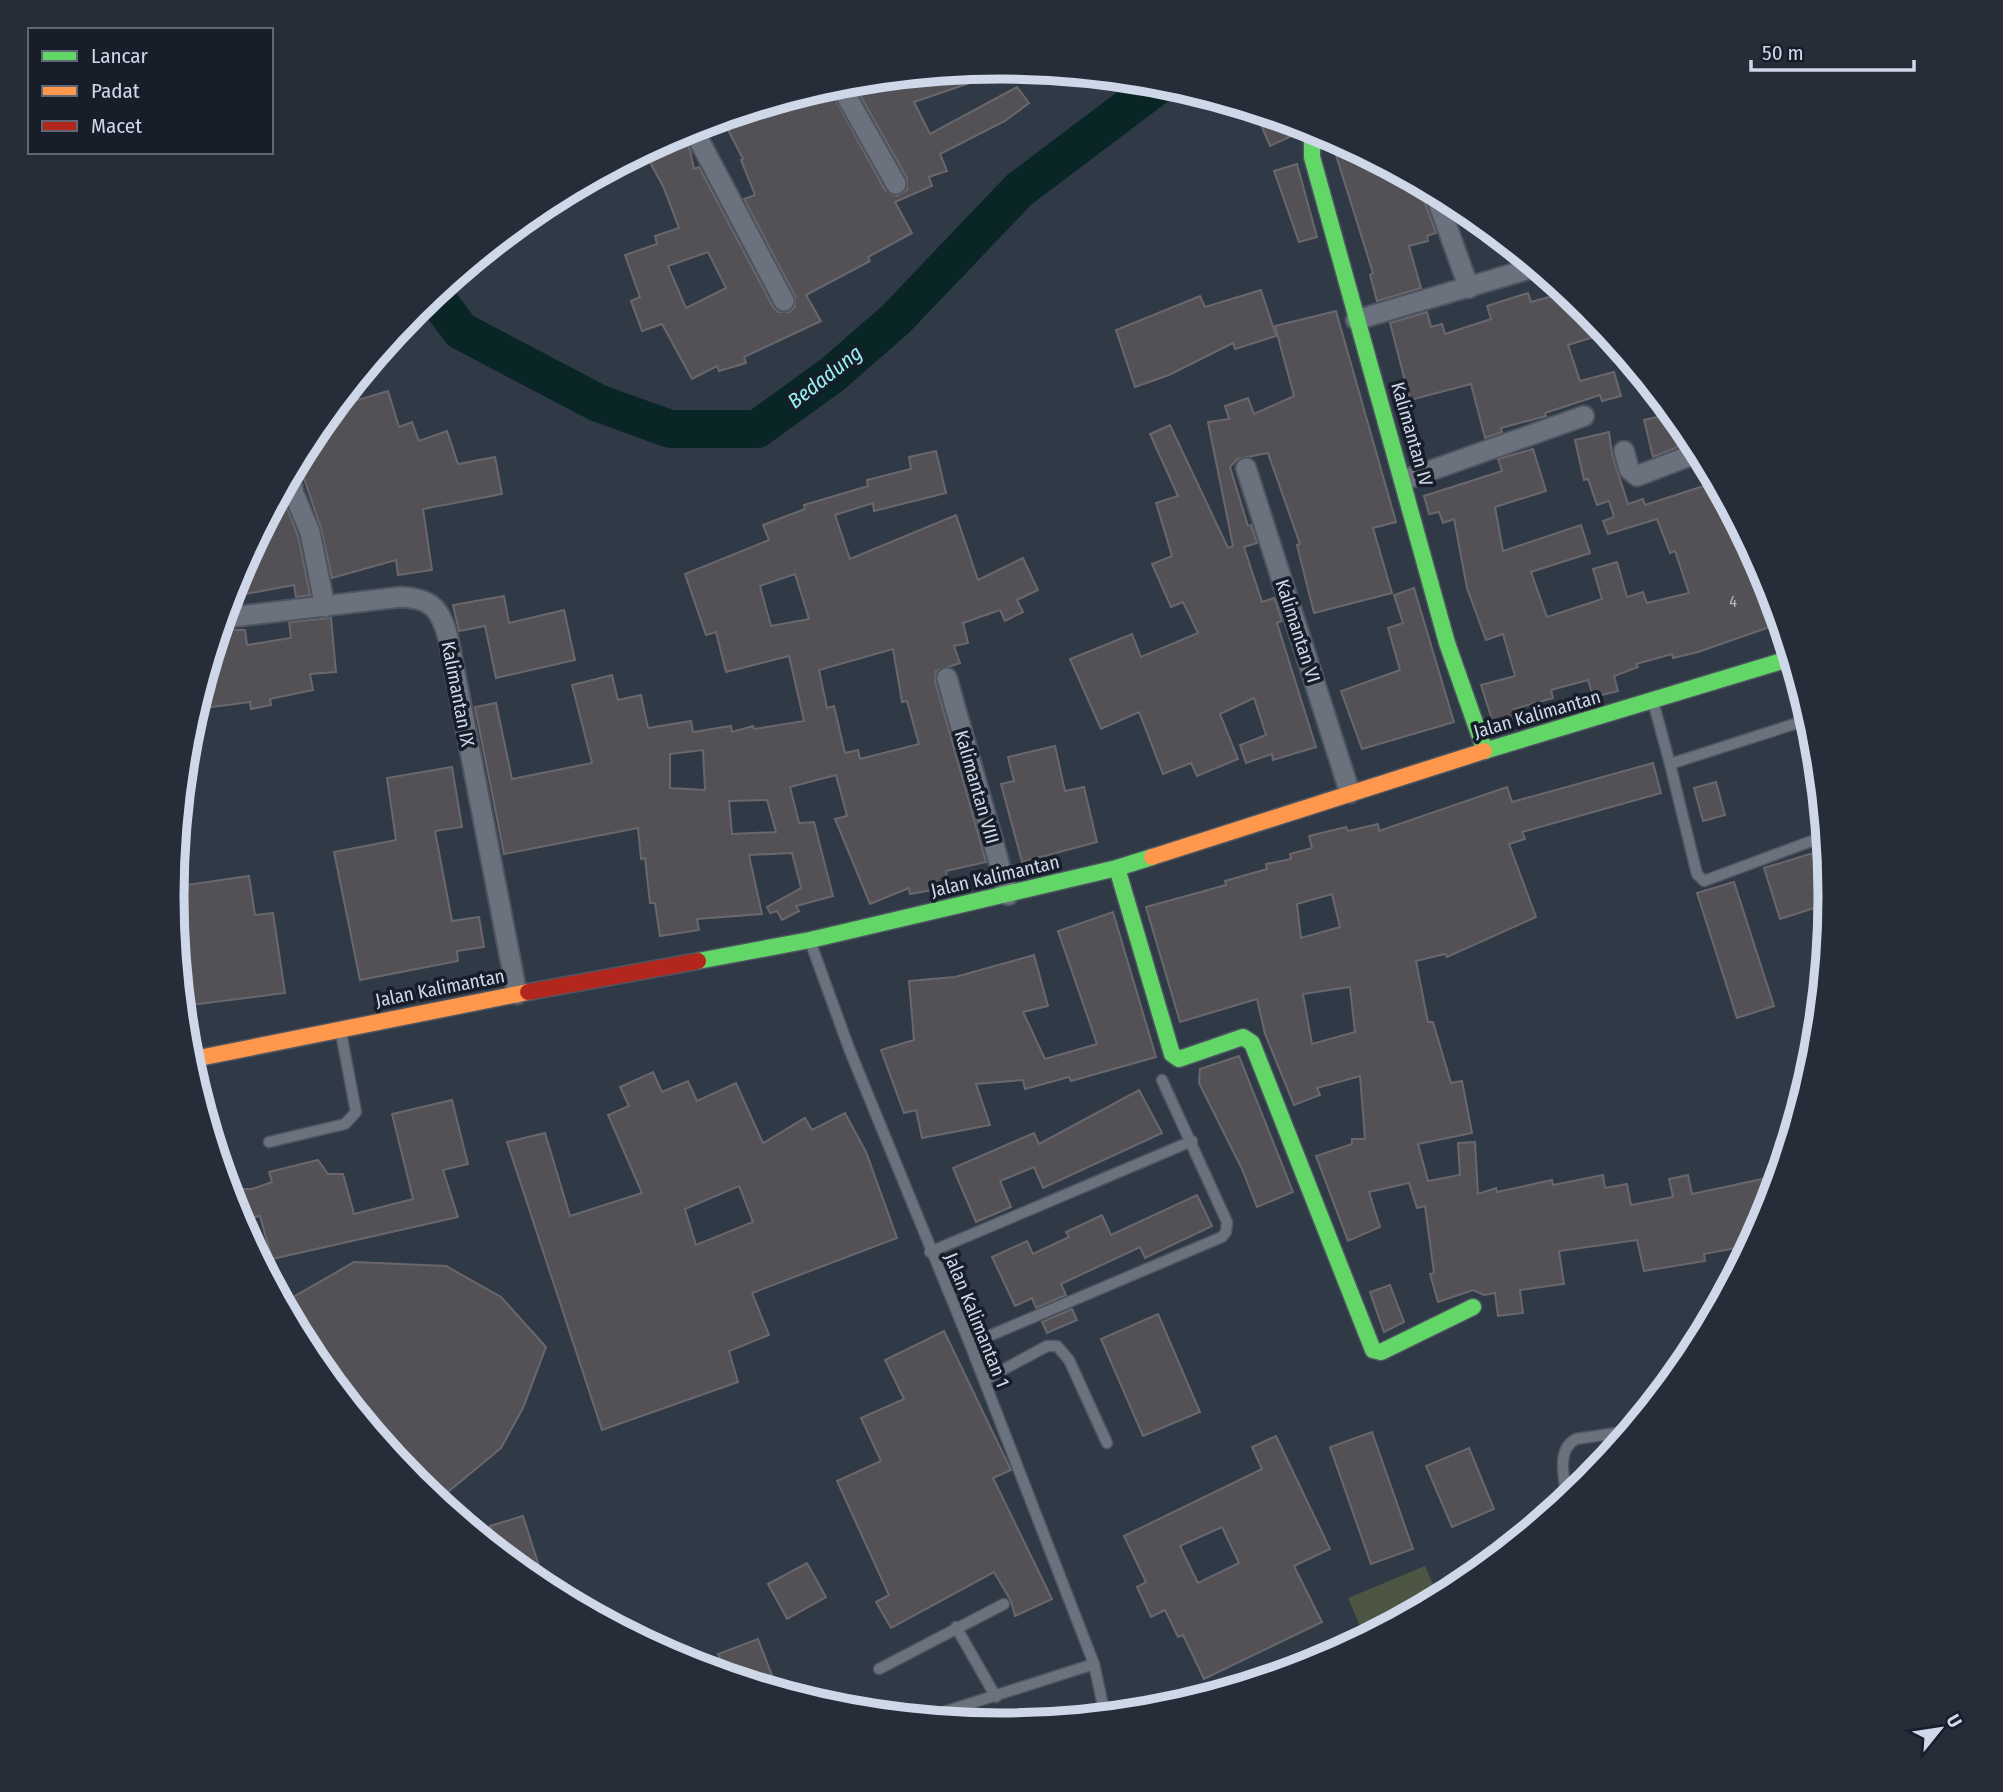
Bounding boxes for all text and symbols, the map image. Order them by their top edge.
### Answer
legend [28,28,273,154]
scale bar [1751,28,1914,72]
text: 50 m [1762,40,1804,66]
text: Lancar [91,43,149,69]
text: Padat [91,78,140,104]
text: Macet [91,113,142,139]
water label: Bedadung [783,340,867,414]
street label: Kalimantan IV [1386,379,1438,489]
street label: Kalimantan VI [1270,576,1326,686]
house number: 4 [1729,592,1737,611]
street label: Kalimantan IX [437,639,480,749]
street label: Jalan Kalimantan [1471,685,1603,743]
street label: Kalimantan VIII [950,727,1004,847]
street label: Jalan Kalimantan [928,850,1062,902]
street label: Jalan Kalimantan [373,964,507,1012]
street label: Jalan Kalimantan 1 [940,1249,1014,1391]
north arrow [1905,1694,1975,1764]
text: U [1942,1710,1967,1731]

